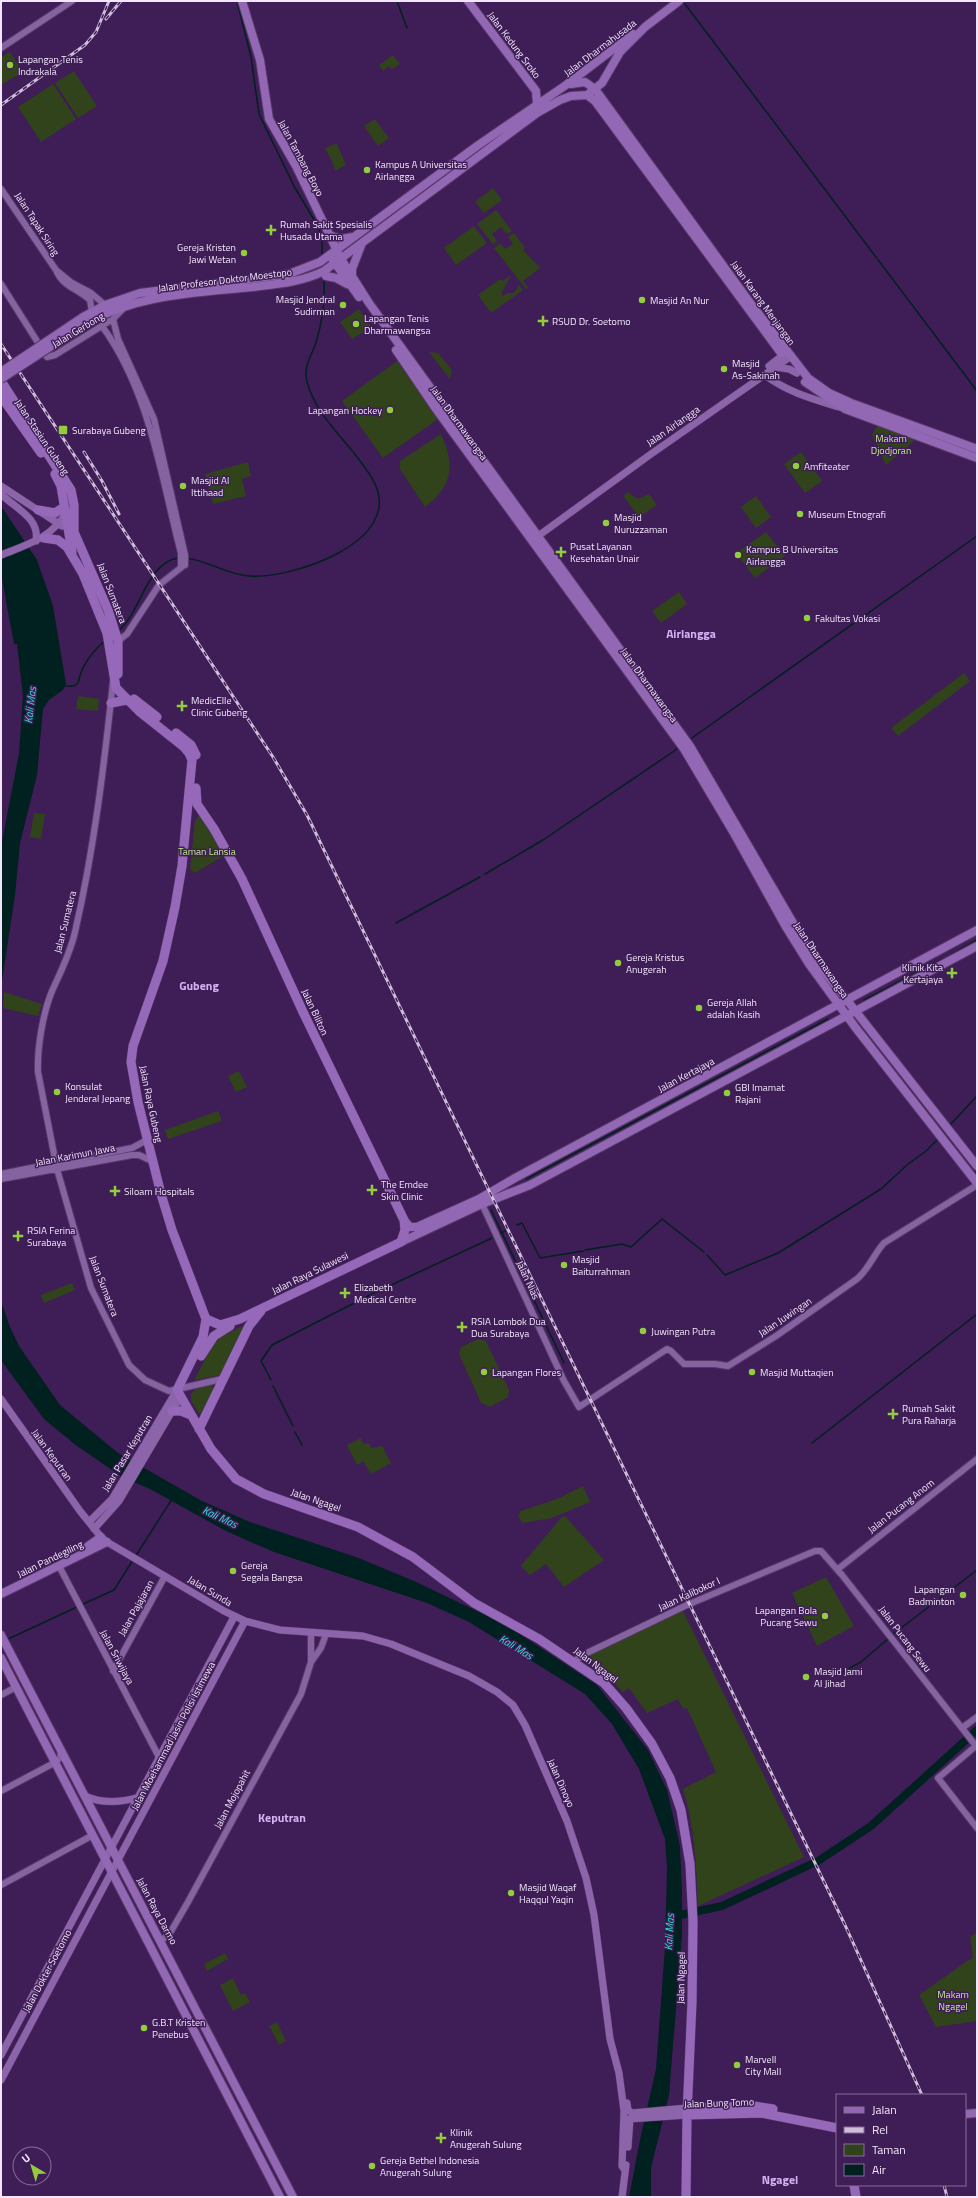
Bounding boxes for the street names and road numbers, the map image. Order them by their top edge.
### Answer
street label: Jalan Kedung Sroko [484,8,544,82]
street label: Jalan Dharmahusada [561,16,639,80]
street label: Jalan Tambang Boyo [274,117,328,199]
street label: Jalan Tapak Siring [11,189,63,259]
street label: Jalan Karang Menjangan [727,258,799,348]
street label: Jalan Profesor Doktor Moestopo [157,264,293,296]
street label: Jalan Gerbong [49,309,107,351]
street label: Jalan Dharmawangsa [427,383,491,463]
street label: Jalan Stasiun Gubeng [11,396,73,478]
street label: Jalan Airlangga [643,402,703,450]
street label: Jalan Sumatera [94,560,130,626]
street label: Jalan Dharmawangsa [617,645,681,725]
street label: Jalan Sumatera [50,889,80,955]
street label: Jalan Dharmawangsa [790,919,852,1001]
street label: Jalan Biliton [298,986,332,1038]
street label: Jalan Kertajaya [655,1054,717,1096]
street label: Jalan Raya Gubeng [136,1064,166,1144]
street label: Jalan Karimun Jawa [34,1140,116,1170]
street label: Jalan Raya Sulawesi [269,1248,351,1298]
street label: Jalan Sumatera [86,1253,122,1319]
street label: Jalan Nias [512,1258,544,1302]
street label: Jalan Juwingan [755,1294,815,1340]
street label: Jalan Pasar Keputran [98,1412,156,1494]
street label: Jalan Keputran [28,1426,76,1484]
street label: Jalan Pucang Anom [864,1475,938,1537]
street label: Jalan Ngagel [289,1484,343,1516]
street label: Jalan Pandegiling [14,1537,86,1581]
street label: Jalan Sunda [185,1572,235,1610]
street label: Jalan Kalibokor I [656,1573,722,1615]
street label: Jalan Pajajaran [114,1577,158,1639]
street label: Jalan Pucang Sewu [875,1603,935,1675]
street label: Jalan Sriwijaya [96,1627,138,1687]
street label: Jalan Ngagel [571,1643,621,1687]
street label: Jalan Moehammad Jasin Polisi Istimewa [127,1659,219,1813]
street label: Jalan Dinoyo [544,1756,578,1810]
street label: Jalan Mojopahit [210,1766,254,1831]
street label: Jalan Raya Darmo [133,1875,181,1947]
street label: Jalan Dokter Soetomo [19,1927,75,2015]
street label: Jalan Ngagel [673,1952,689,2004]
street label: Jalan Bung Tomo [684,2094,754,2112]

